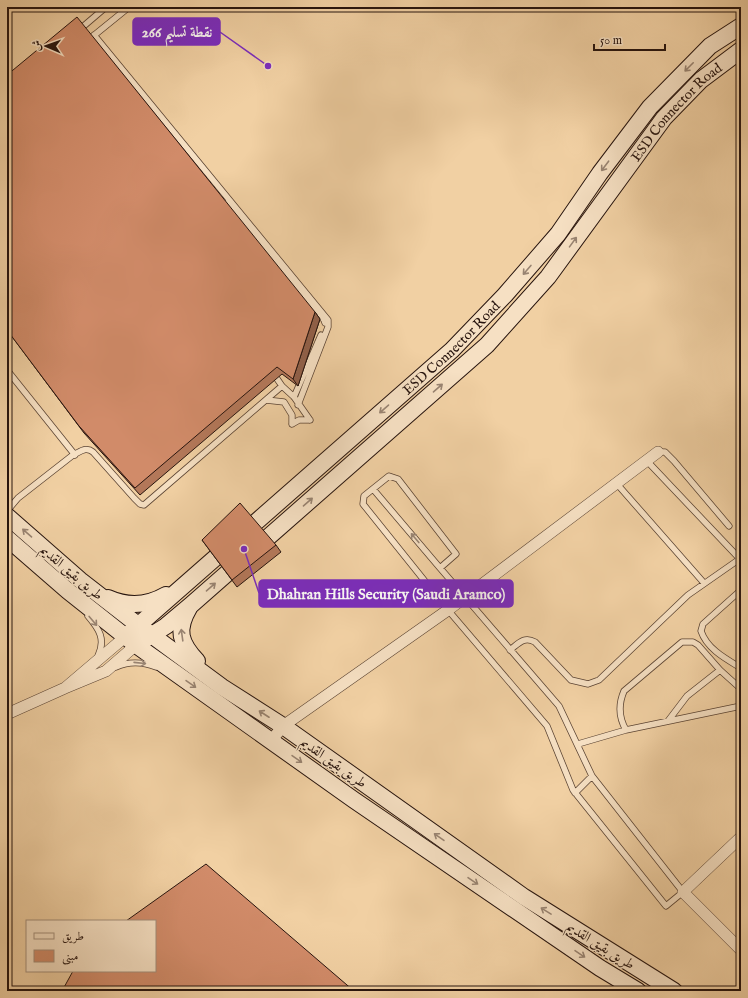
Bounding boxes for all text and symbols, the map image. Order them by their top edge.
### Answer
callout: نقطة تسليم 266 [133,18,220,45]
text: نقطة تسليم 266 [142,23,213,47]
north arrow [26,26,66,66]
scale bar [594,26,665,52]
text: 50 m [600,33,622,48]
text: ش [30,40,44,51]
street label: ESD Connector Road [627,59,726,165]
one-way arrow [684,62,694,72]
one-way arrow [601,161,609,172]
one-way arrow [569,237,578,248]
one-way arrow [522,265,531,275]
street label: ESD Connector Road [399,297,505,399]
one-way arrow [433,384,443,393]
one-way arrow [379,405,389,414]
one-way arrow [303,497,314,506]
one-way arrow [22,529,32,538]
one-way arrow [411,533,420,543]
street label: طريق بقيق القديم [34,541,107,607]
callout: Dhahran Hills Security (Saudi Aramco) [259,580,513,607]
one-way arrow [206,583,216,592]
text: Dhahran Hills Security (Saudi Aramco) [267,585,505,604]
one-way arrow [88,616,97,626]
one-way arrow [178,629,186,642]
one-way arrow [133,659,146,667]
one-way arrow [185,680,196,688]
one-way arrow [259,710,270,718]
street label: طريق بقيق القديم [295,733,370,795]
one-way arrow [291,755,302,763]
one-way arrow [434,833,445,841]
one-way arrow [467,877,478,885]
one-way arrow [540,906,552,914]
street label: طريق بقيق القديم [561,918,638,977]
legend [26,920,156,972]
text: طريق [62,929,84,944]
text: مبنى [62,949,78,965]
one-way arrow [574,950,585,958]

